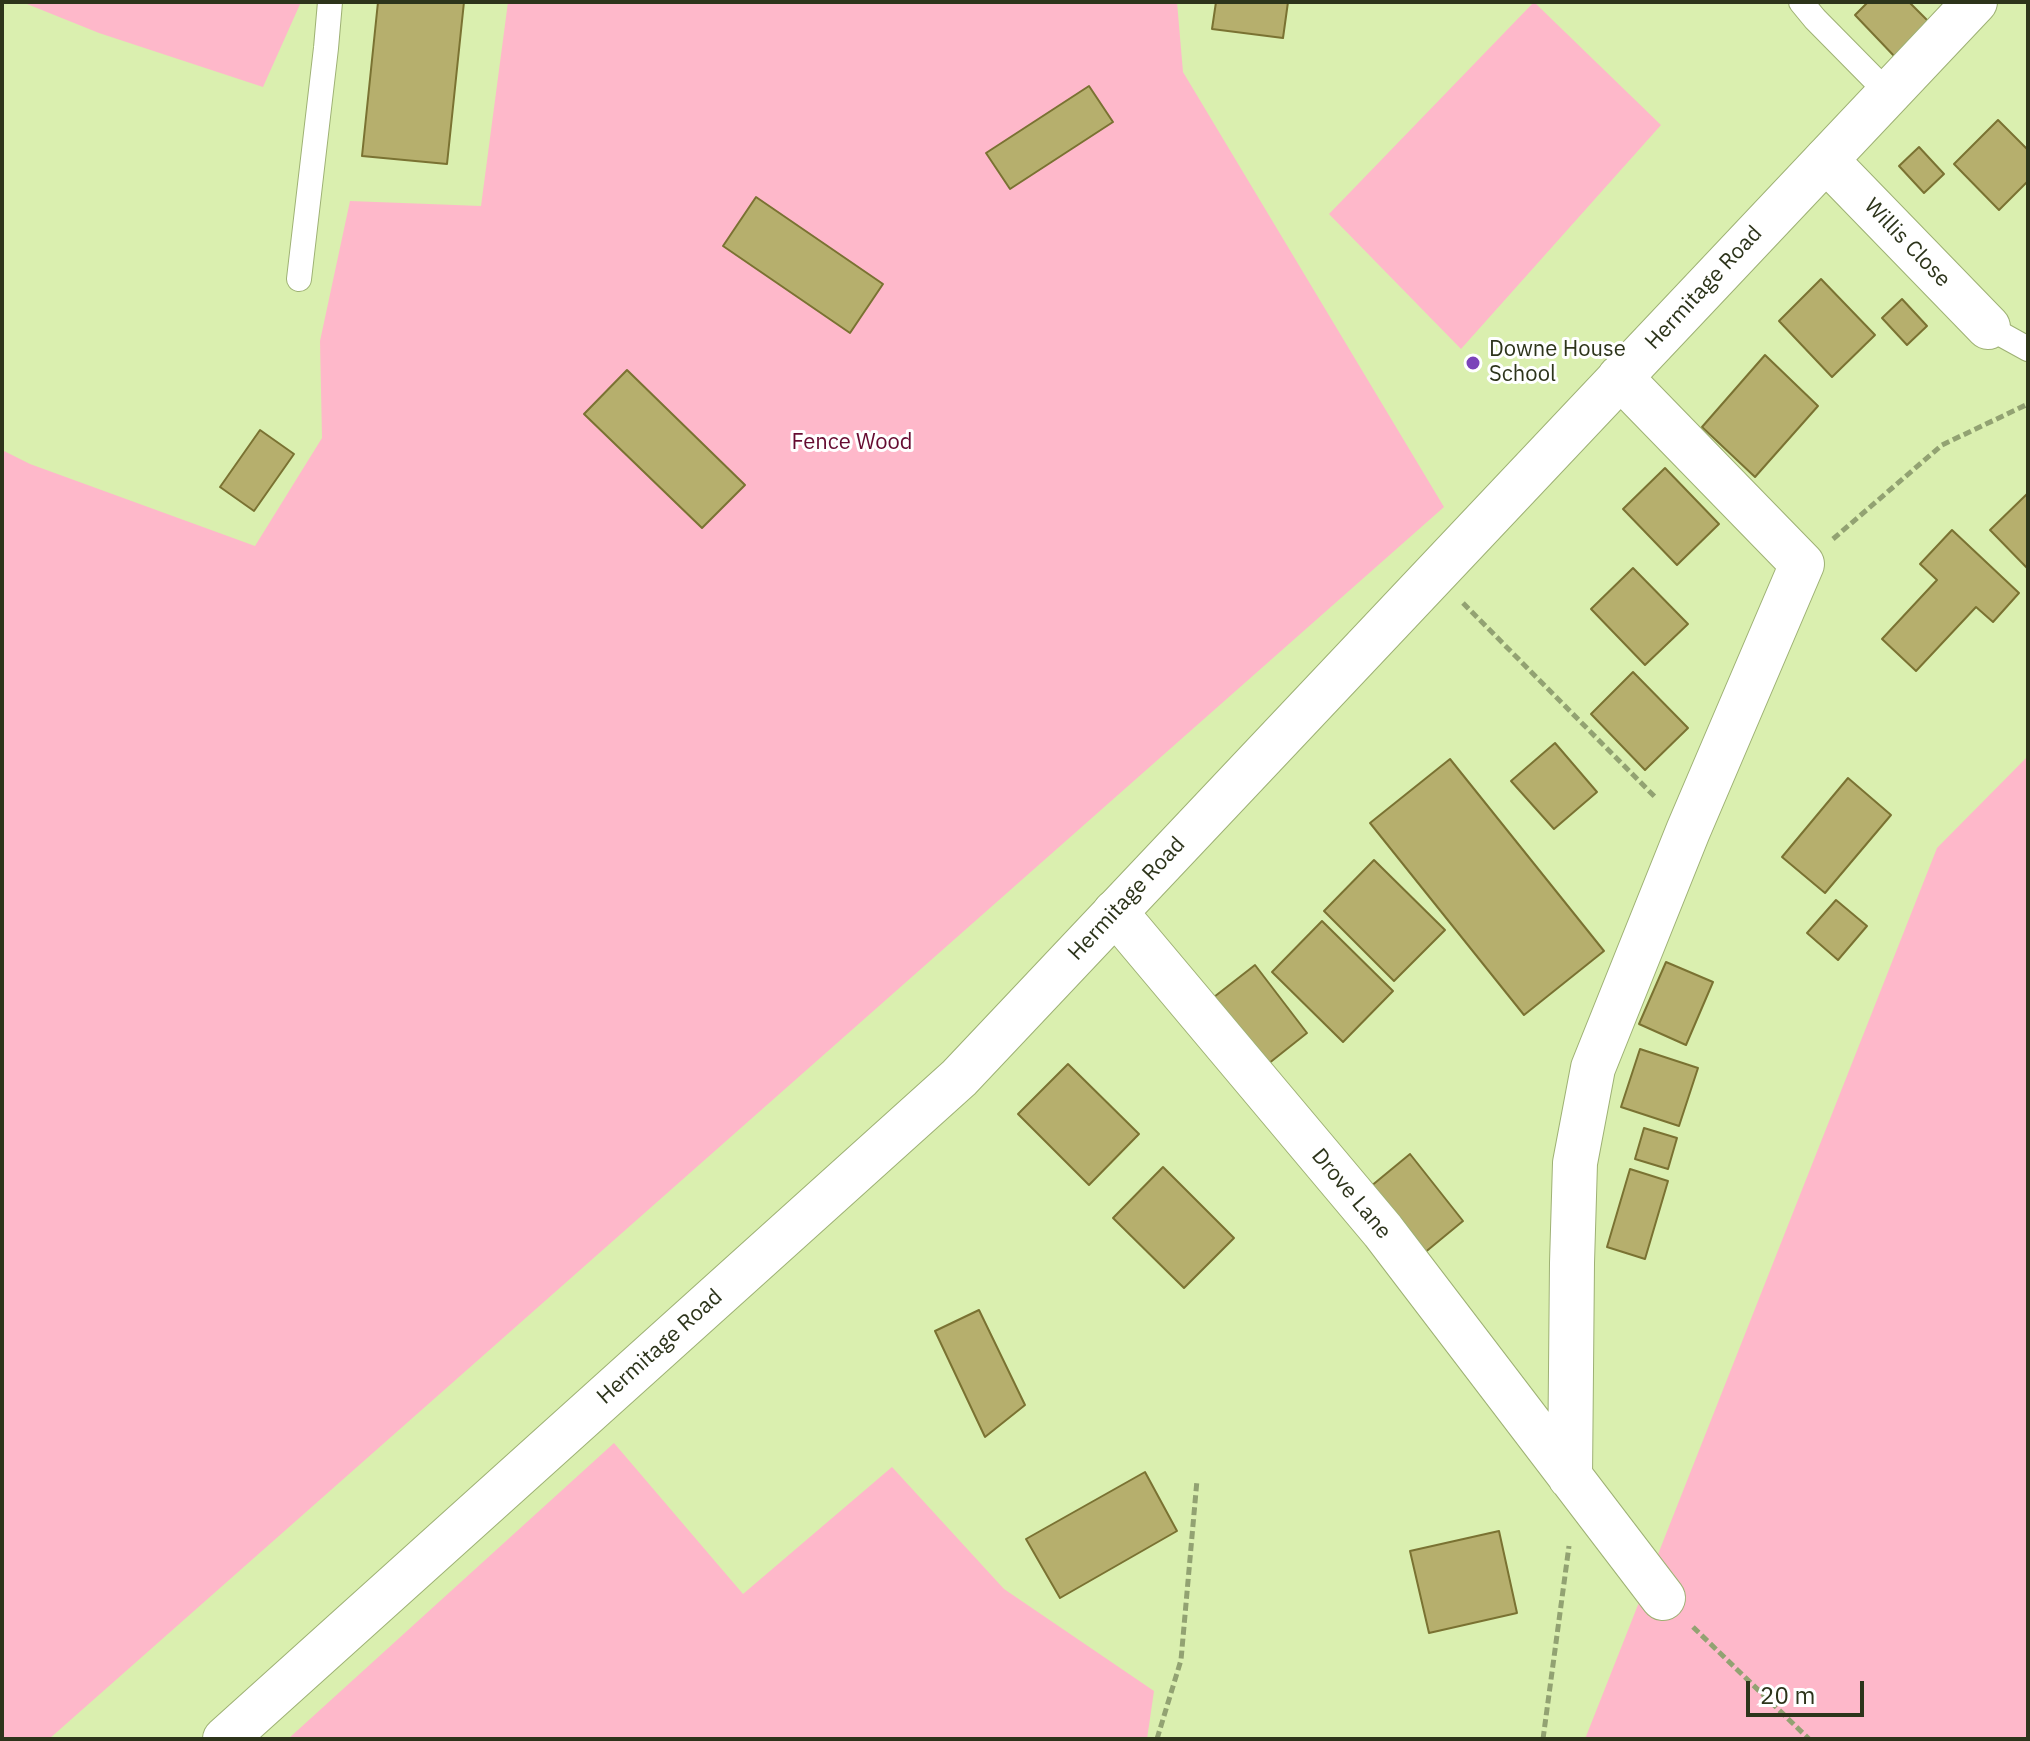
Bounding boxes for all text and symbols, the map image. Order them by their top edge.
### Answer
street label: Willis Close [1858,193,1956,293]
street label: Hermitage Road [1640,221,1768,355]
place label: Downe House School [1489,337,1626,388]
marker: Downe House School [1464,354,1482,372]
park label: Fence Wood [791,430,913,456]
street label: Hermitage Road [1063,832,1191,966]
street label: Drove Lane [1305,1143,1397,1245]
street label: Hermitage Road [592,1284,728,1410]
scale bar [1750,1665,1868,1715]
text: 20 m [1760,1679,1815,1711]

